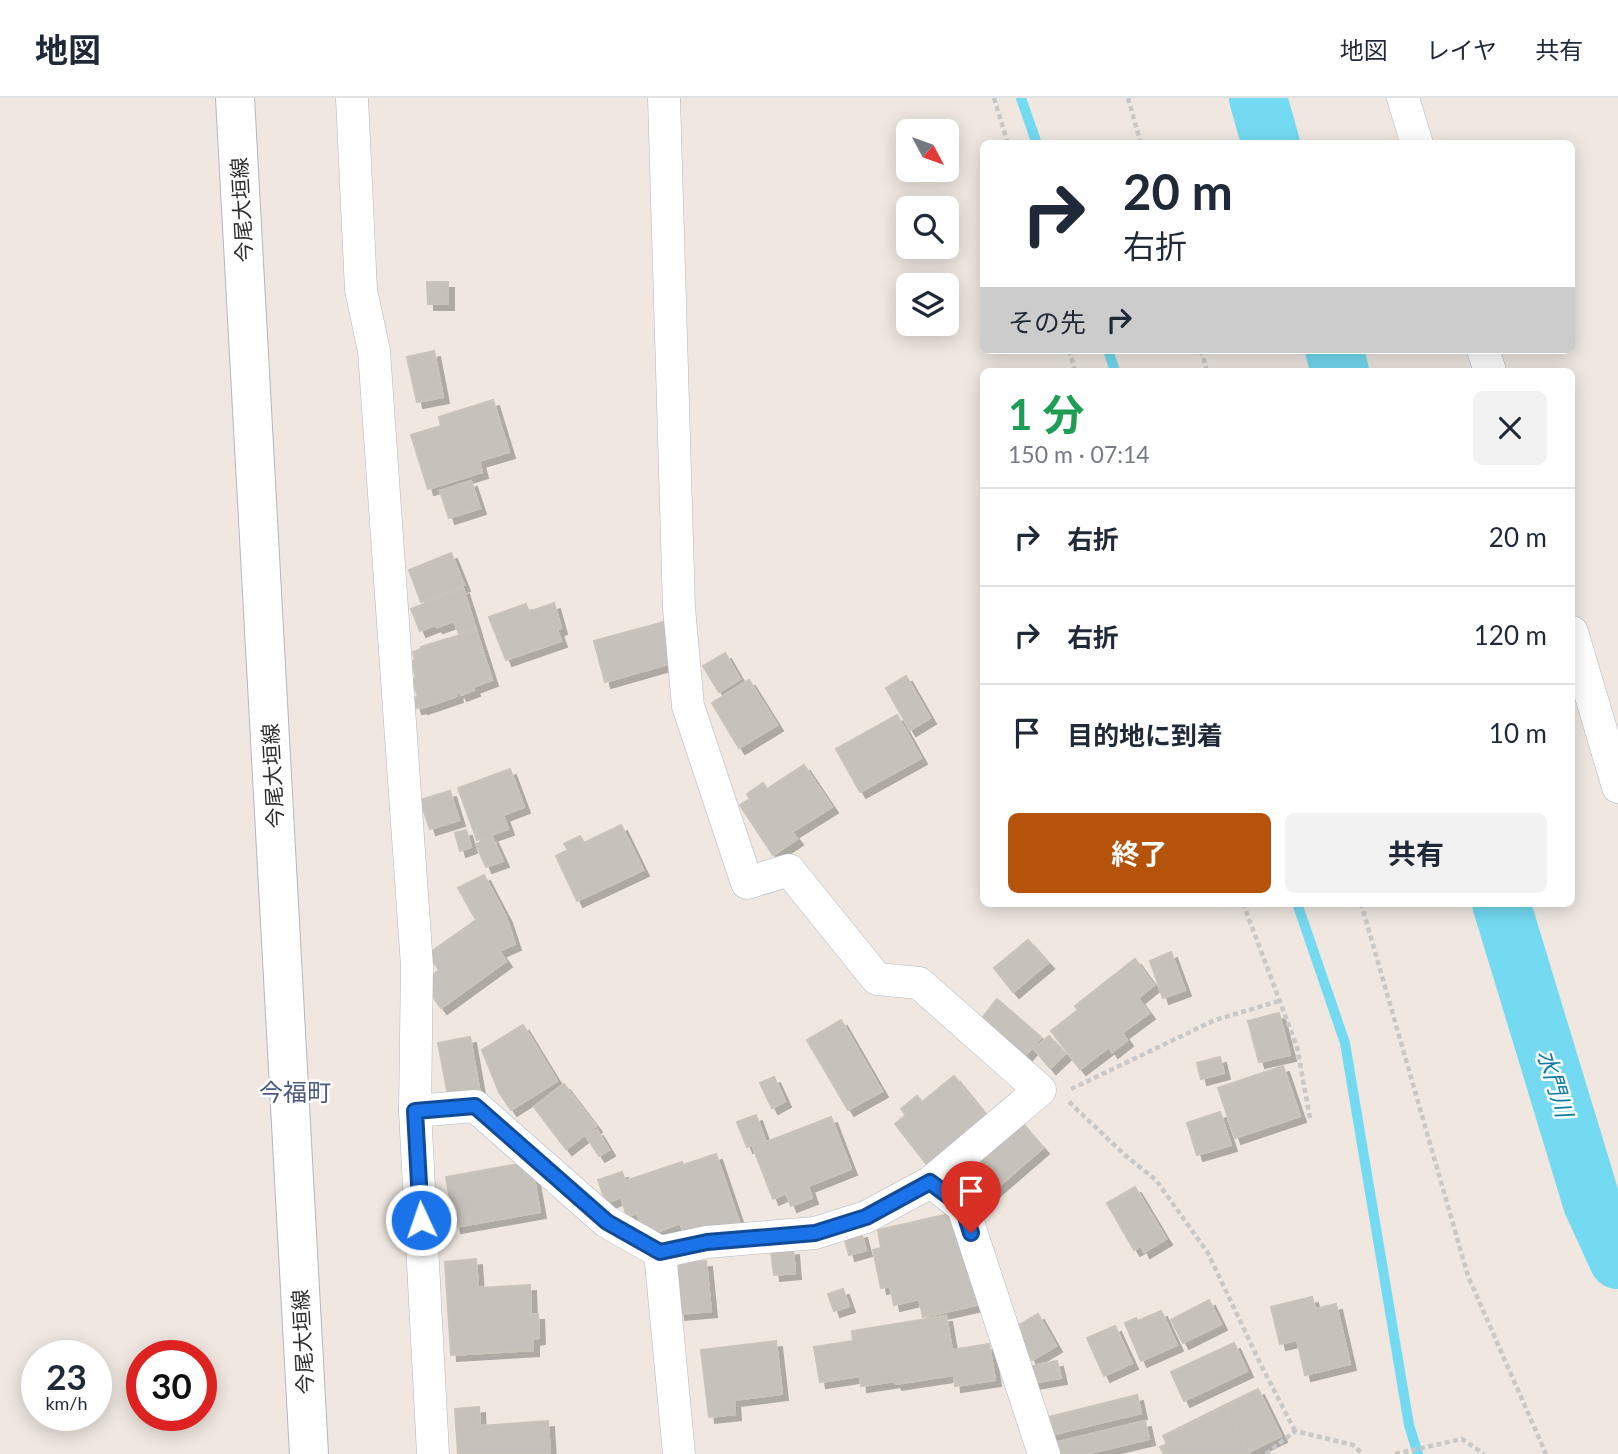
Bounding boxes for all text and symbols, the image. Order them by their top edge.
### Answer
text: 地図 [35,29,101,69]
text: 地図 [1340,35,1388,64]
text: レイヤ [1426,35,1497,64]
text: 共有 [1535,35,1583,64]
north arrow [896,119,959,182]
map controls [896,119,959,336]
street label: 今尾大垣線 [226,157,256,263]
text: 20 m [1123,162,1233,220]
icon: right [1008,168,1099,259]
button: search [896,196,959,259]
text: 右折 [1123,226,1187,265]
button: layers [896,273,959,336]
icon: right [1100,301,1138,339]
text: その先 [1008,306,1086,338]
text: 1 分 [1008,389,1085,439]
button: close [1473,391,1547,465]
text: 150 m · 07:14 [1008,440,1150,468]
icon: right [1008,518,1046,556]
text: 20 m [1489,521,1547,553]
text: 右折 [1067,523,1119,555]
icon: right [1008,616,1046,654]
text: 120 m [1474,619,1547,651]
text: 右折 [1067,621,1119,653]
icon: arrive [1008,714,1046,752]
text: 10 m [1489,717,1547,749]
text: 目的地に到着 [1067,719,1223,751]
street label: 今尾大垣線 [257,723,287,829]
button: 終了 [1008,813,1271,893]
button: 共有 [1285,813,1547,893]
water label: 水門川 [1533,1046,1580,1123]
district label: 今福町 [259,1077,331,1106]
pin [941,1161,1001,1233]
icon: arrive [952,1172,990,1210]
position arrow [384,1183,458,1257]
street label: 今尾大垣線 [287,1289,317,1395]
speed limit sign: 30 [126,1340,217,1431]
text: 23 [46,1355,87,1397]
text: km/h [45,1392,88,1414]

